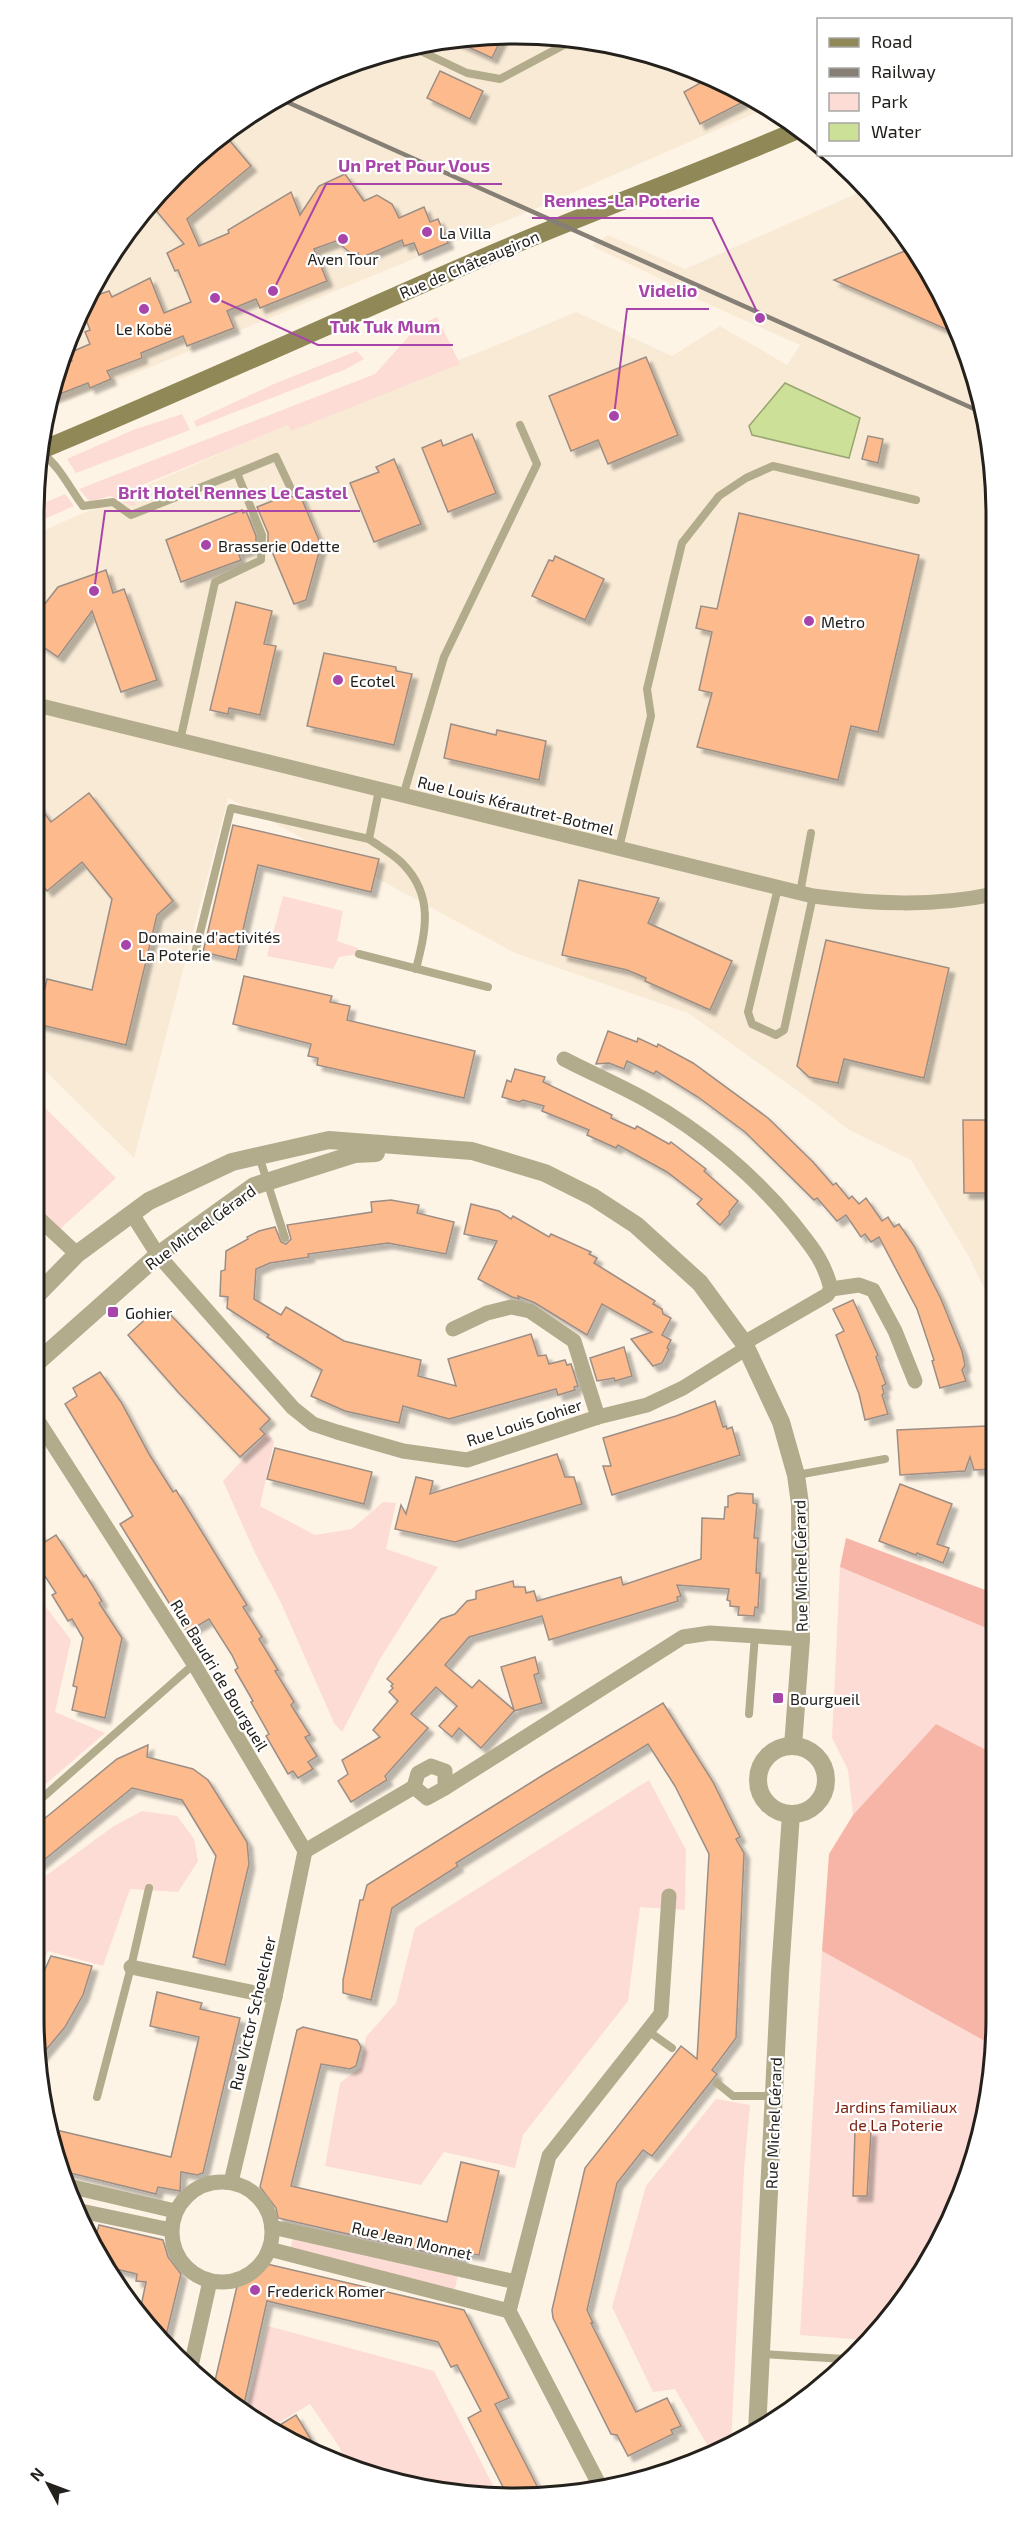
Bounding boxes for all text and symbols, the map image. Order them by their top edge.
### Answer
legend [817,18,1012,156]
text: Road [871,30,912,52]
text: Railway [871,60,936,82]
text: Park [871,90,908,112]
text: Water [871,120,921,142]
callout: Un Pret Pour Vous [326,148,502,184]
text: Un Pret Pour Vous [338,154,490,176]
callout: Rennes-La Poterie [532,182,712,218]
text: Rennes-La Poterie [544,189,700,211]
place label: La Villa [439,223,491,242]
marker: La Villa [420,225,434,239]
street label: Rue de Châteaugiron [396,226,542,302]
marker: Aven Tour [336,232,350,246]
place label: Aven Tour [307,249,379,268]
callout: Videlio [627,273,709,309]
text: Videlio [639,279,697,301]
marker: Le Kobë [137,302,151,316]
callout: Tuk Tuk Mum [318,309,453,345]
text: Tuk Tuk Mum [330,315,440,337]
place label: Le Kobë [116,319,172,338]
callout: Brit Hotel Rennes Le Castel [105,475,360,511]
text: Brit Hotel Rennes Le Castel [118,481,348,503]
place label: Brasserie Odette [218,536,340,555]
marker: Brasserie Odette [199,538,213,552]
place label: Metro [821,612,865,631]
marker: Metro [802,614,816,628]
place label: Ecotel [350,671,395,690]
marker: Ecotel [331,673,345,687]
street label: Rue Louis Kérautret-Botmel [416,771,617,839]
place label: Domaine d'activités La Poterie [138,927,280,964]
marker: Domaine d'activités La Poterie [119,938,133,952]
street label: Rue Michel Gérard [141,1180,259,1274]
place label: Gohier [125,1303,173,1322]
marker: Gohier [106,1305,120,1319]
street label: Rue Louis Gohier [464,1394,585,1450]
street label: Rue Michel Gérard [789,1500,811,1632]
street label: Rue Baudri de Bourgueil [167,1596,273,1754]
place label: Bourgueil [790,1689,860,1708]
marker: Bourgueil [771,1691,785,1705]
street label: Rue Victor Schoelcher [225,1933,279,2092]
street label: Rue Michel Gérard [761,2057,785,2189]
park label: Jardins familiaux de La Poterie [835,2097,958,2134]
street label: Rue Jean Monnet [350,2217,474,2263]
place label: Frederick Romer [267,2281,386,2300]
marker: Frederick Romer [248,2283,262,2297]
north arrow [18,2454,78,2514]
text: N [25,2463,47,2484]

